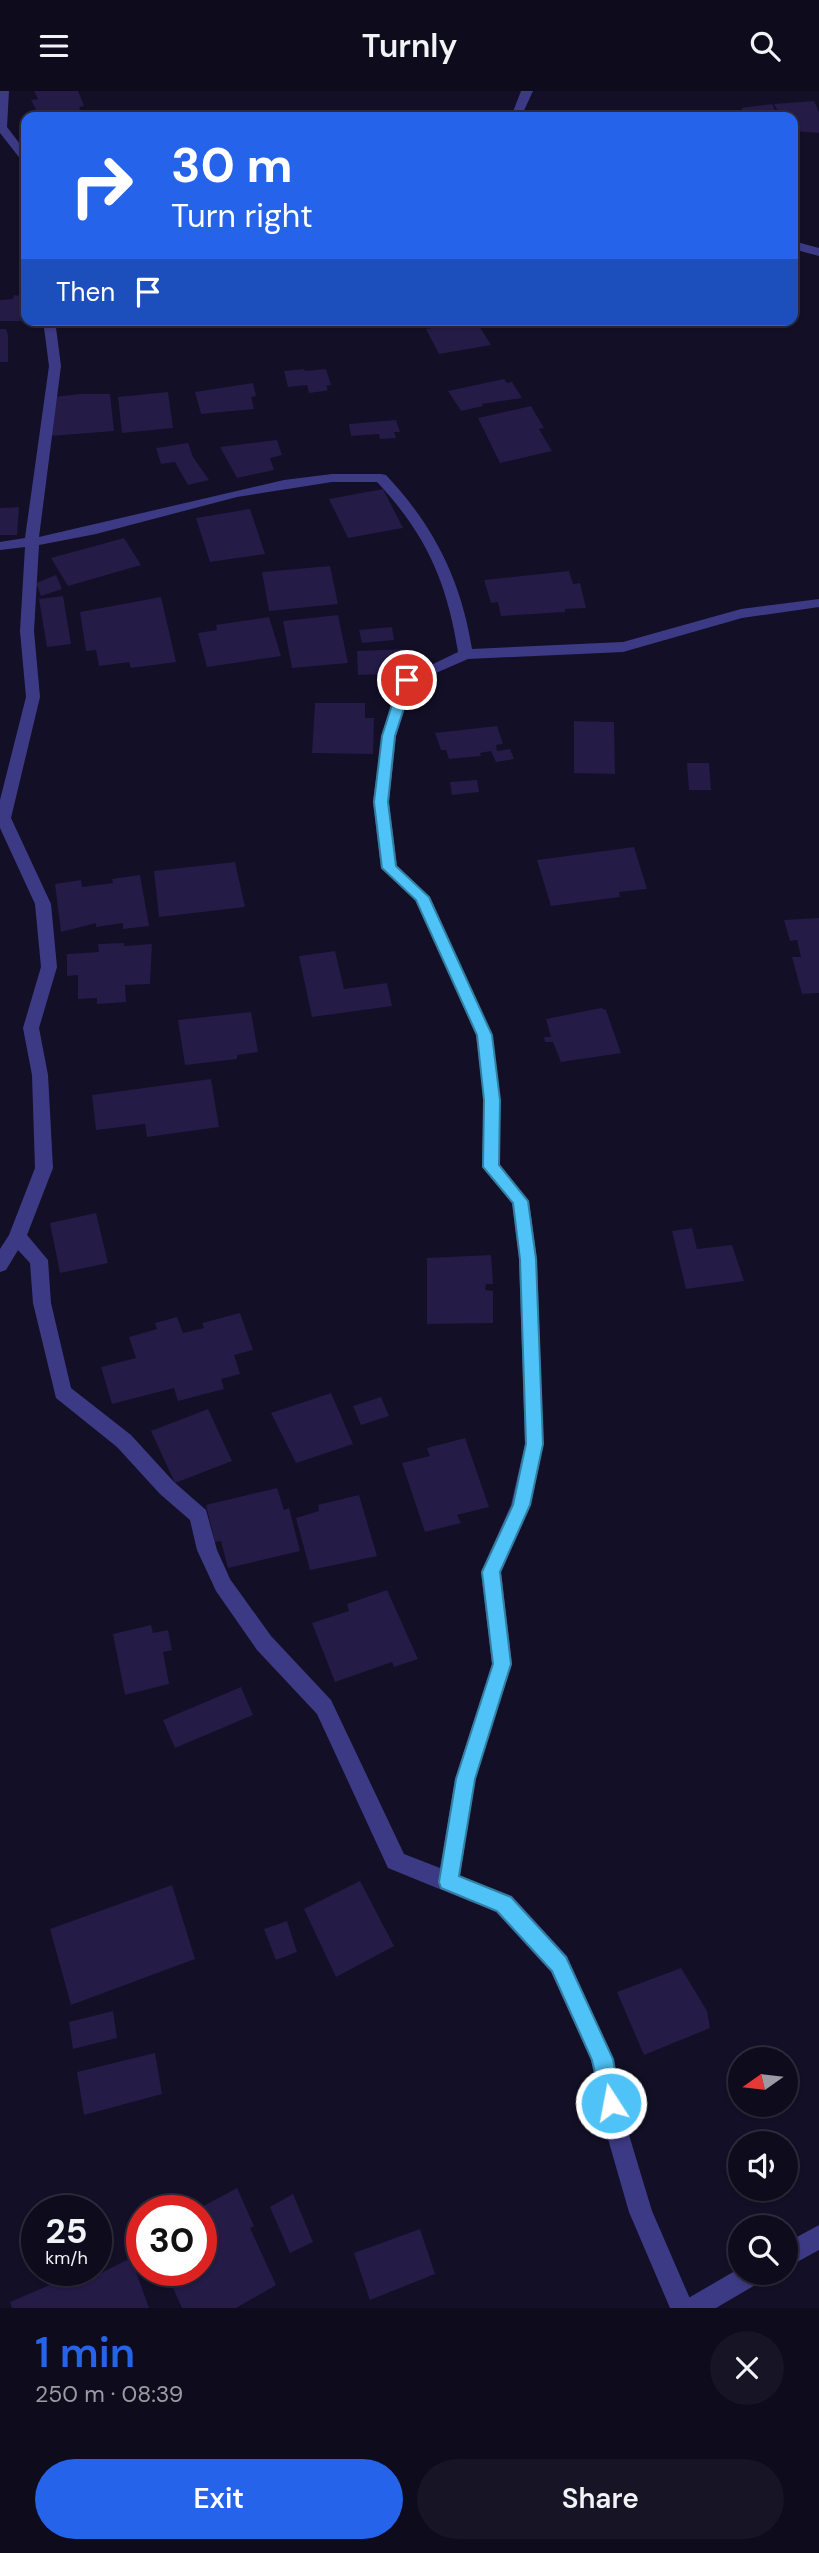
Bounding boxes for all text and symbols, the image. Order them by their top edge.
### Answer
text: Turnly [362,25,457,67]
icon: menu [35,27,73,65]
icon: search [746,27,784,65]
text: 30 m [171,133,293,197]
icon: right [56,140,147,231]
text: Turn right [171,195,313,237]
icon: arrive [129,273,167,311]
text: Then [56,275,115,309]
pin [377,650,437,710]
icon: arrive [388,661,426,699]
north arrow [728,2047,798,2117]
map controls [728,2047,798,2285]
position arrow [574,2066,648,2140]
button: sound [728,2131,798,2201]
speed limit sign: 30 [126,2195,217,2286]
text: 25 [46,2208,87,2254]
button: search [728,2215,798,2285]
text: km/h [45,2246,88,2270]
text: 1 min [35,2325,135,2380]
button: close [710,2331,784,2405]
text: 250 m · 08:39 [35,2379,183,2409]
button: Exit [35,2459,403,2539]
button: Share [417,2459,784,2539]

